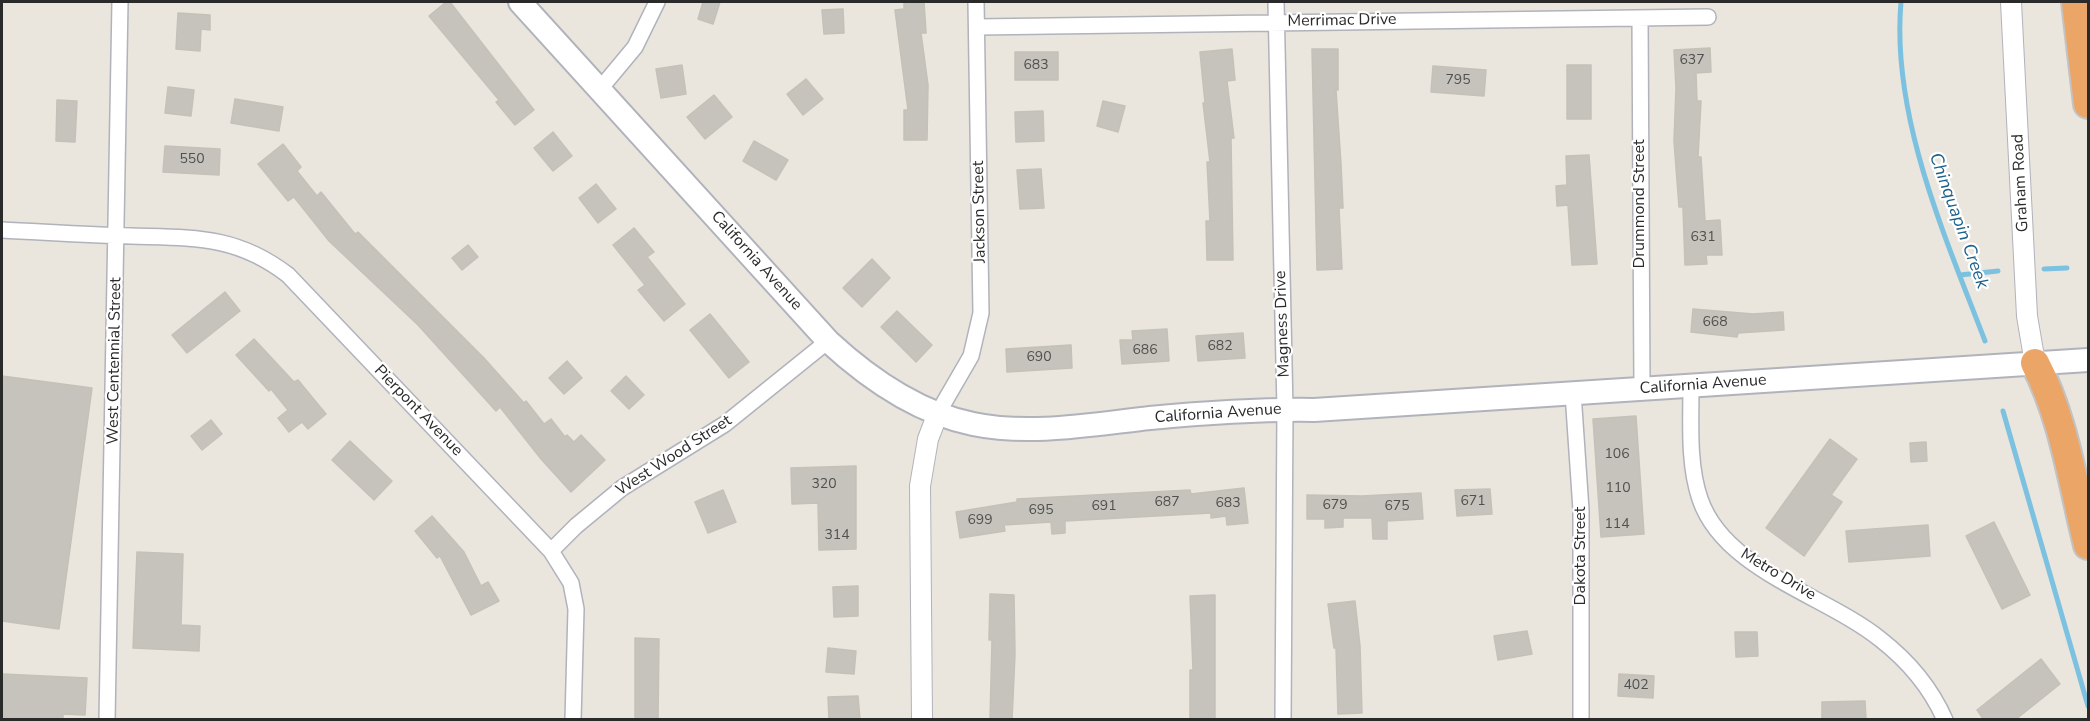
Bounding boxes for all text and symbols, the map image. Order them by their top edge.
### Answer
street label: Merrimac Drive [1287,10,1397,32]
house number: 637 [1679,53,1705,69]
house number: 683 [1023,58,1049,74]
house number: 795 [1445,73,1471,89]
street label: Graham Road [2009,133,2033,233]
street label: Drummond Street [1630,139,1650,269]
water label: Chinquapin Creek [1923,150,1993,292]
house number: 550 [179,152,205,168]
street label: Jackson Street [970,161,990,263]
street label: California Avenue [706,207,806,315]
house number: 631 [1690,230,1716,246]
street label: Magness Drive [1272,270,1294,378]
street label: West Centennial Street [104,277,126,445]
house number: 668 [1702,315,1728,331]
house number: 682 [1207,339,1233,355]
house number: 686 [1132,343,1158,359]
house number: 690 [1026,350,1052,366]
street label: Pierpont Avenue [370,361,466,461]
street label: California Avenue [1639,371,1767,399]
street label: California Avenue [1154,400,1282,428]
street label: West Wood Street [613,411,735,501]
house number: 106 [1604,447,1630,463]
house number: 320 [811,477,837,493]
house number: 110 [1605,481,1631,497]
house number: 671 [1460,494,1486,510]
house number: 687 [1154,495,1180,511]
house number: 683 [1215,496,1241,512]
house number: 679 [1322,498,1348,514]
house number: 691 [1091,499,1117,515]
house number: 675 [1384,499,1410,515]
house number: 695 [1028,503,1054,519]
street label: Dakota Street [1571,507,1591,605]
house number: 699 [967,513,993,529]
house number: 114 [1604,517,1630,533]
house number: 314 [824,528,850,544]
street label: Metro Drive [1737,545,1819,605]
house number: 402 [1623,678,1649,694]

